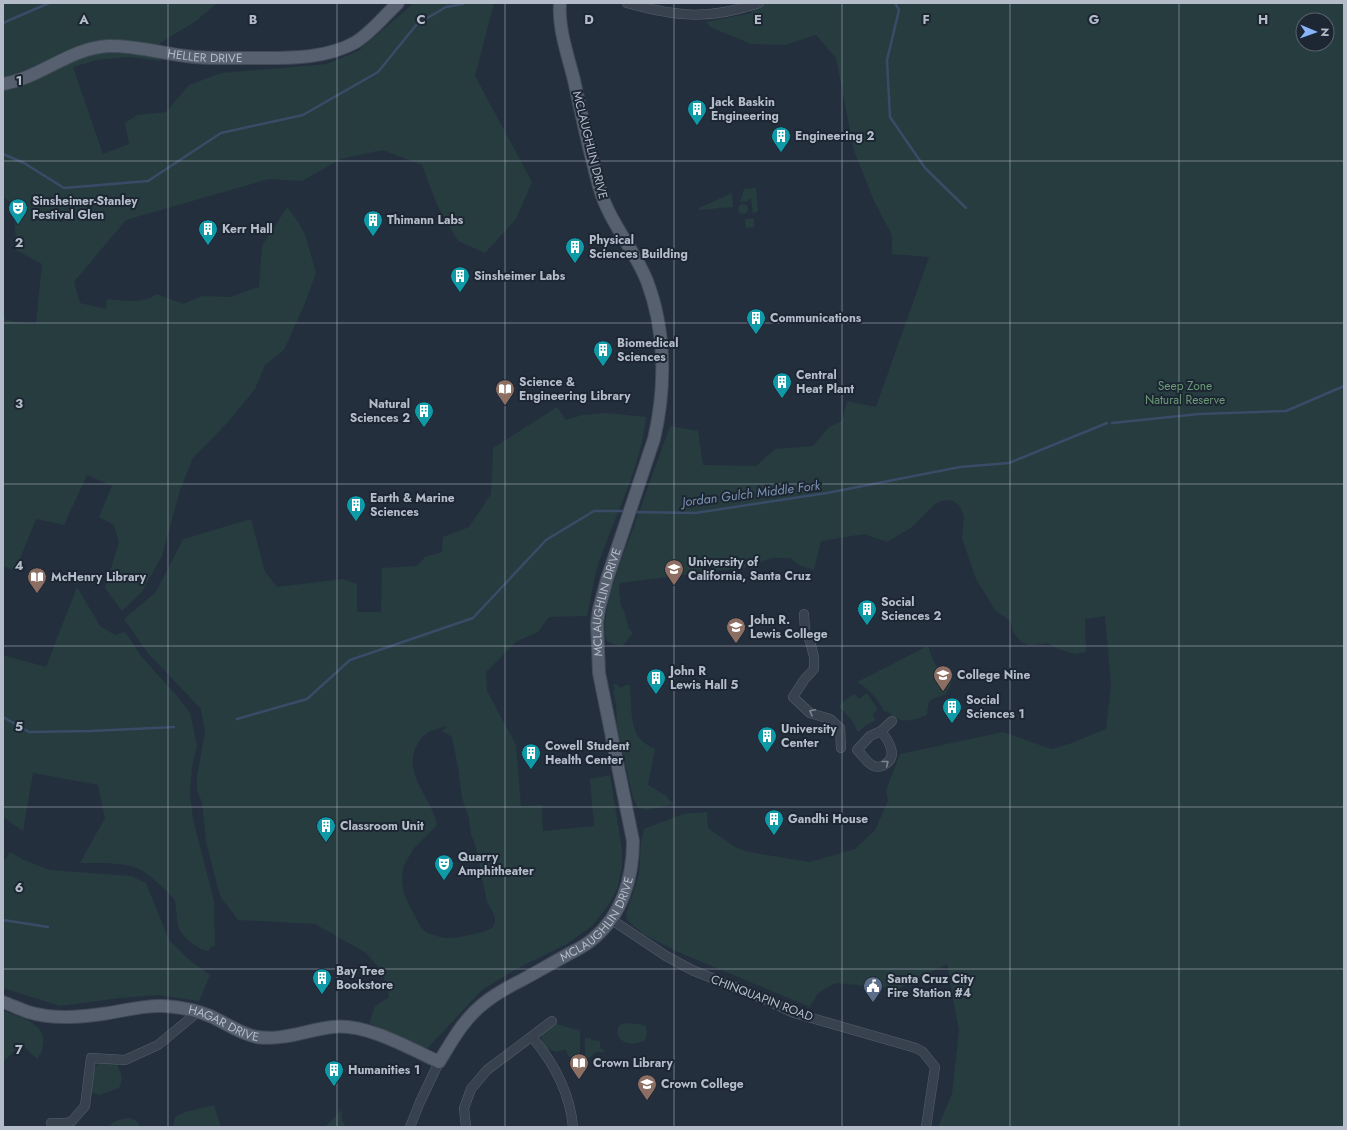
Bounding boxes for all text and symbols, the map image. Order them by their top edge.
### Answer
text: A [78,10,89,29]
text: B [249,10,258,29]
text: C [416,10,426,29]
text: D [584,10,594,29]
text: E [754,10,762,29]
text: F [922,10,930,29]
text: G [1089,10,1100,29]
text: H [1258,10,1268,29]
north arrow [1295,12,1335,52]
text: N [1317,28,1333,37]
street label: HELLER DRIVE [166,44,243,67]
text: 1 [16,71,22,90]
street label: MCLAUGHLIN DRIVE [568,89,612,201]
place label: Jack Baskin Engineering [709,93,779,125]
building icon: Jack Baskin Engineering [686,98,708,126]
building icon: Engineering 2 [770,125,792,153]
place label: Engineering 2 [795,127,874,145]
place label: Sinsheimer-Stanley Festival Glen [32,192,138,224]
theatre icon: Sinsheimer-Stanley Festival Glen [7,197,29,225]
building icon: Thimann Labs [362,209,384,237]
place label: Thimann Labs [387,211,464,229]
building icon: Kerr Hall [197,218,219,246]
place label: Kerr Hall [222,220,273,238]
place label: Physical Sciences Building [589,231,688,263]
text: 2 [15,233,23,252]
building icon: Physical Sciences Building [564,236,586,264]
building icon: Sinsheimer Labs [449,265,471,293]
place label: Sinsheimer Labs [474,267,566,285]
building icon: Communications [745,307,767,335]
place label: Communications [770,309,862,327]
place label: Biomedical Sciences [617,334,678,366]
building icon: Biomedical Sciences [592,339,614,367]
place label: Central Heat Plant [796,366,854,398]
building icon: Central Heat Plant [771,371,793,399]
place label: Science & Engineering Library [519,373,631,405]
park label: Seep Zone Natural Reserve [1145,377,1225,409]
library icon: Science & Engineering Library [494,378,516,406]
text: 3 [15,394,23,413]
place label: Natural Sciences 2 [350,395,410,427]
building icon: Natural Sciences 2 [413,400,435,428]
water label: Jordan Gulch Middle Fork [678,476,822,512]
place label: Earth & Marine Sciences [370,489,455,521]
building icon: Earth & Marine Sciences [345,494,367,522]
street label: MCLAUGHLIN DRIVE [588,546,626,657]
place label: University of California, Santa Cruz [688,553,812,585]
text: 4 [14,556,24,575]
school or university icon: University of California, Santa Cruz [663,558,685,586]
library icon: McHenry Library [26,566,48,594]
place label: McHenry Library [51,568,147,586]
place label: Social Sciences 2 [881,593,941,625]
building icon: Social Sciences 2 [856,598,878,626]
place label: John R. Lewis College [748,611,828,643]
school or university icon: John R. Lewis College [725,616,747,644]
place label: John R Lewis Hall 5 [668,662,739,694]
school or university icon: College Nine [932,664,954,692]
place label: College Nine [957,666,1030,684]
building icon: John R Lewis Hall 5 [645,667,667,695]
place label: Social Sciences 1 [966,691,1025,723]
building icon: Social Sciences 1 [941,696,963,724]
one-way arrow [809,710,816,717]
text: 5 [15,717,23,736]
place label: University Center [781,720,837,752]
building icon: University Center [756,725,778,753]
place label: Cowell Student Health Center [545,737,630,769]
building icon: Cowell Student Health Center [520,742,542,770]
one-way arrow [881,760,888,767]
building icon: Gandhi House [763,808,785,836]
place label: Gandhi House [788,810,868,828]
building icon: Classroom Unit [315,815,337,843]
place label: Classroom Unit [340,817,424,835]
place label: Quarry Amphitheater [457,848,534,880]
theatre icon: Quarry Amphitheater [433,853,455,881]
street label: MCLAUGHLIN DRIVE [557,875,638,966]
text: 6 [15,878,24,897]
place label: Bay Tree Bookstore [336,962,393,994]
building icon: Bay Tree Bookstore [311,967,333,995]
street label: CHINQUAPIN ROAD [708,970,816,1026]
place label: Santa Cruz City Fire Station #4 [887,970,974,1002]
public building icon: Santa Cruz City Fire Station #4 [862,975,884,1003]
street label: HAGAR DRIVE [187,1001,261,1046]
text: 7 [15,1040,23,1059]
library icon: Crown Library [568,1052,590,1080]
place label: Crown Library [593,1054,673,1072]
building icon: Humanities 1 [323,1059,345,1087]
place label: Humanities 1 [348,1061,420,1079]
school or university icon: Crown College [636,1073,658,1101]
place label: Crown College [661,1075,744,1093]

